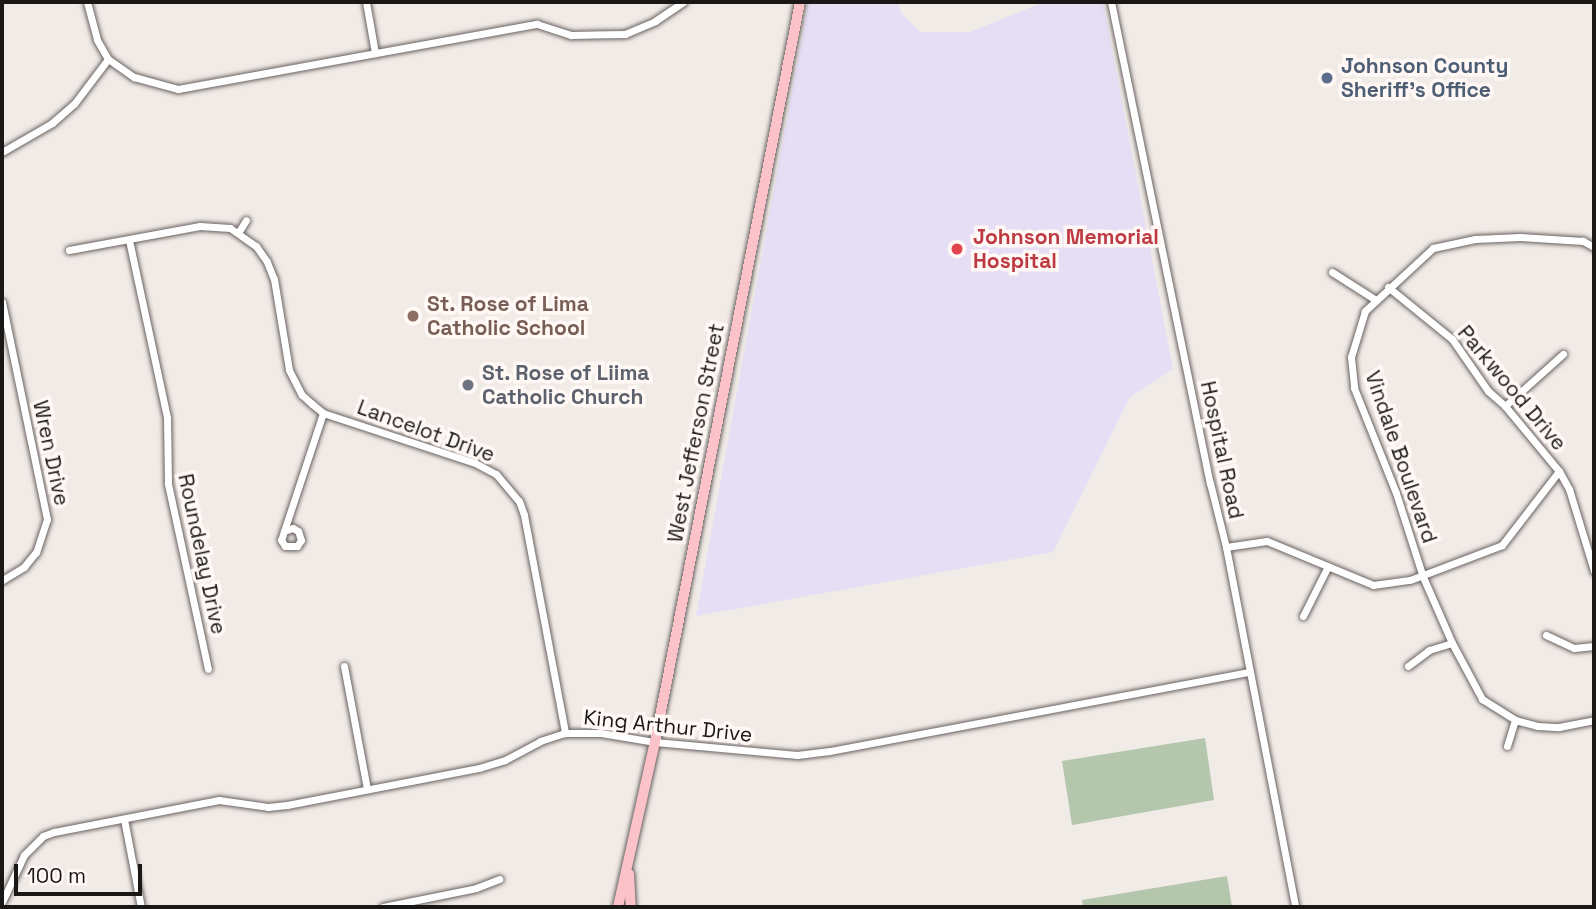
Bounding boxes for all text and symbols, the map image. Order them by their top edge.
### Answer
place label: Johnson County Sheriff's Office [1341,53,1508,103]
marker: Johnson County Sheriff's Office [1319,70,1335,86]
place label: Johnson Memorial Hospital [973,224,1159,274]
marker: Johnson Memorial Hospital [947,239,967,259]
place label: St. Rose of Lima Catholic School [427,291,590,341]
marker: St. Rose of Lima Catholic School [405,308,421,324]
street label: Parkwood Drive [1452,320,1572,456]
street label: West Jefferson Street [662,321,730,545]
place label: St. Rose of Liima Catholic Church [482,360,650,410]
street label: Vindale Boulevard [1360,368,1442,546]
marker: St. Rose of Liima Catholic Church [460,377,476,393]
street label: Hospital Road [1195,379,1249,521]
street label: Lancelot Drive [354,394,498,468]
street label: Wren Drive [28,398,74,508]
street label: Roundelay Drive [173,471,231,637]
street label: King Arthur Drive [582,705,754,747]
scale bar [18,850,145,894]
text: 100 m [27,862,86,889]

